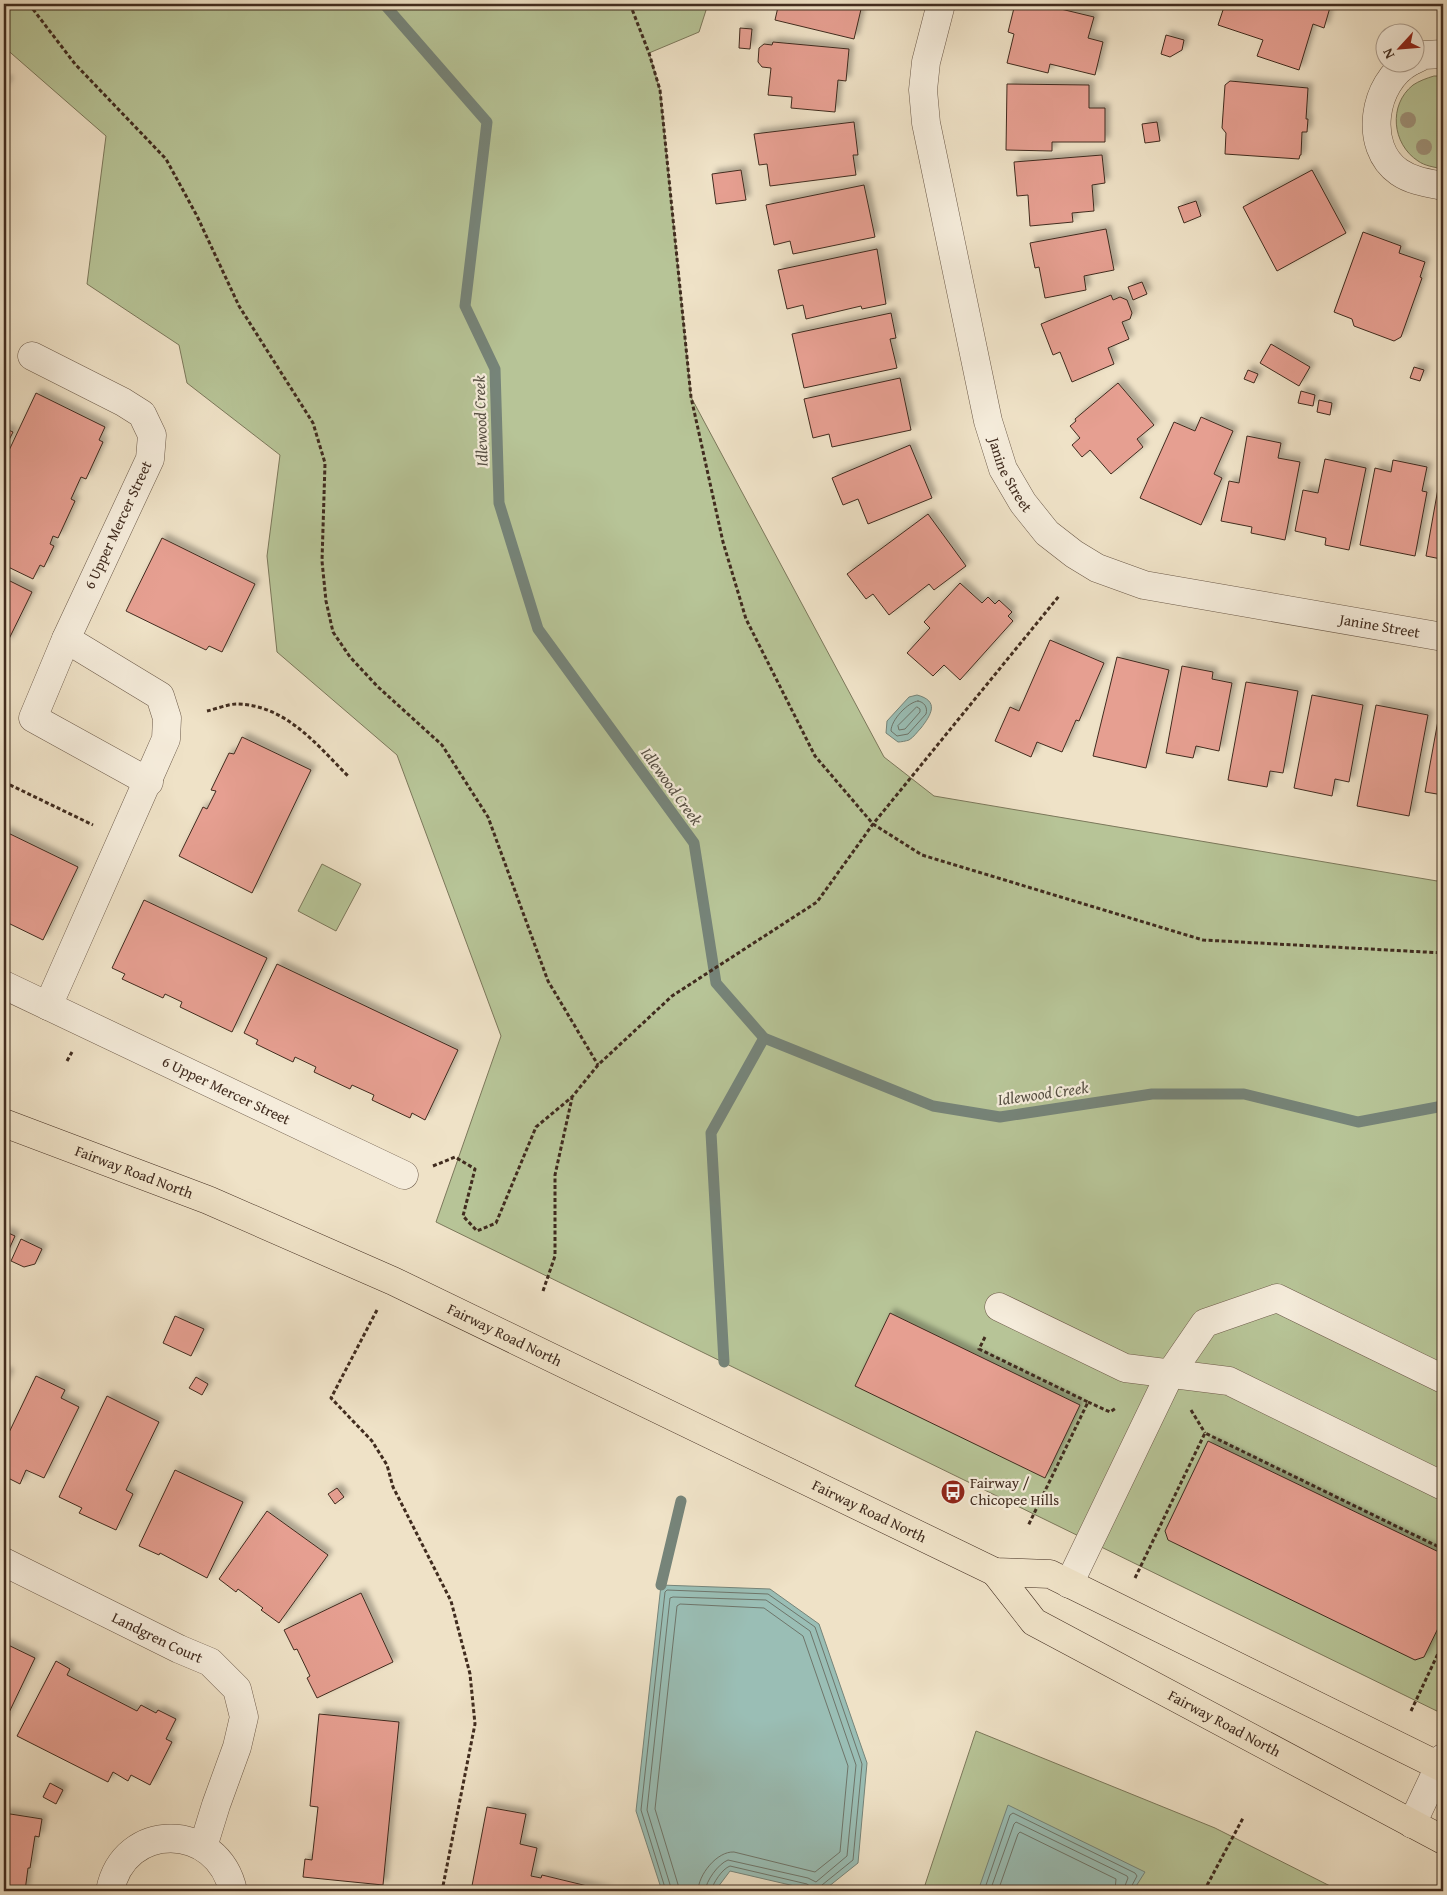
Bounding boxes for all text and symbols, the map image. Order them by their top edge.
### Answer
north arrow [1374,22,1424,72]
text: N [1377,45,1399,62]
water label: Idlewood Creek [466,374,494,467]
street label: Janine Street [983,433,1038,517]
street label: 6 Upper Mercer Street [79,456,157,592]
street label: Janine Street [1336,608,1422,643]
water label: Idlewood Creek [635,742,709,831]
street label: 6 Upper Mercer Street [159,1051,295,1130]
water label: Idlewood Creek [996,1075,1091,1111]
street label: Fairway Road North [72,1140,197,1204]
street label: Fairway Road North [444,1298,566,1371]
place label: Fairway / Chicopee Hills [970,1472,1059,1510]
street label: Fairway Road North [809,1474,931,1548]
bus stop icon: Fairway / Chicopee Hills [940,1479,966,1505]
street label: Landgren Court [109,1606,207,1668]
street label: Fairway Road North [1165,1684,1285,1762]

